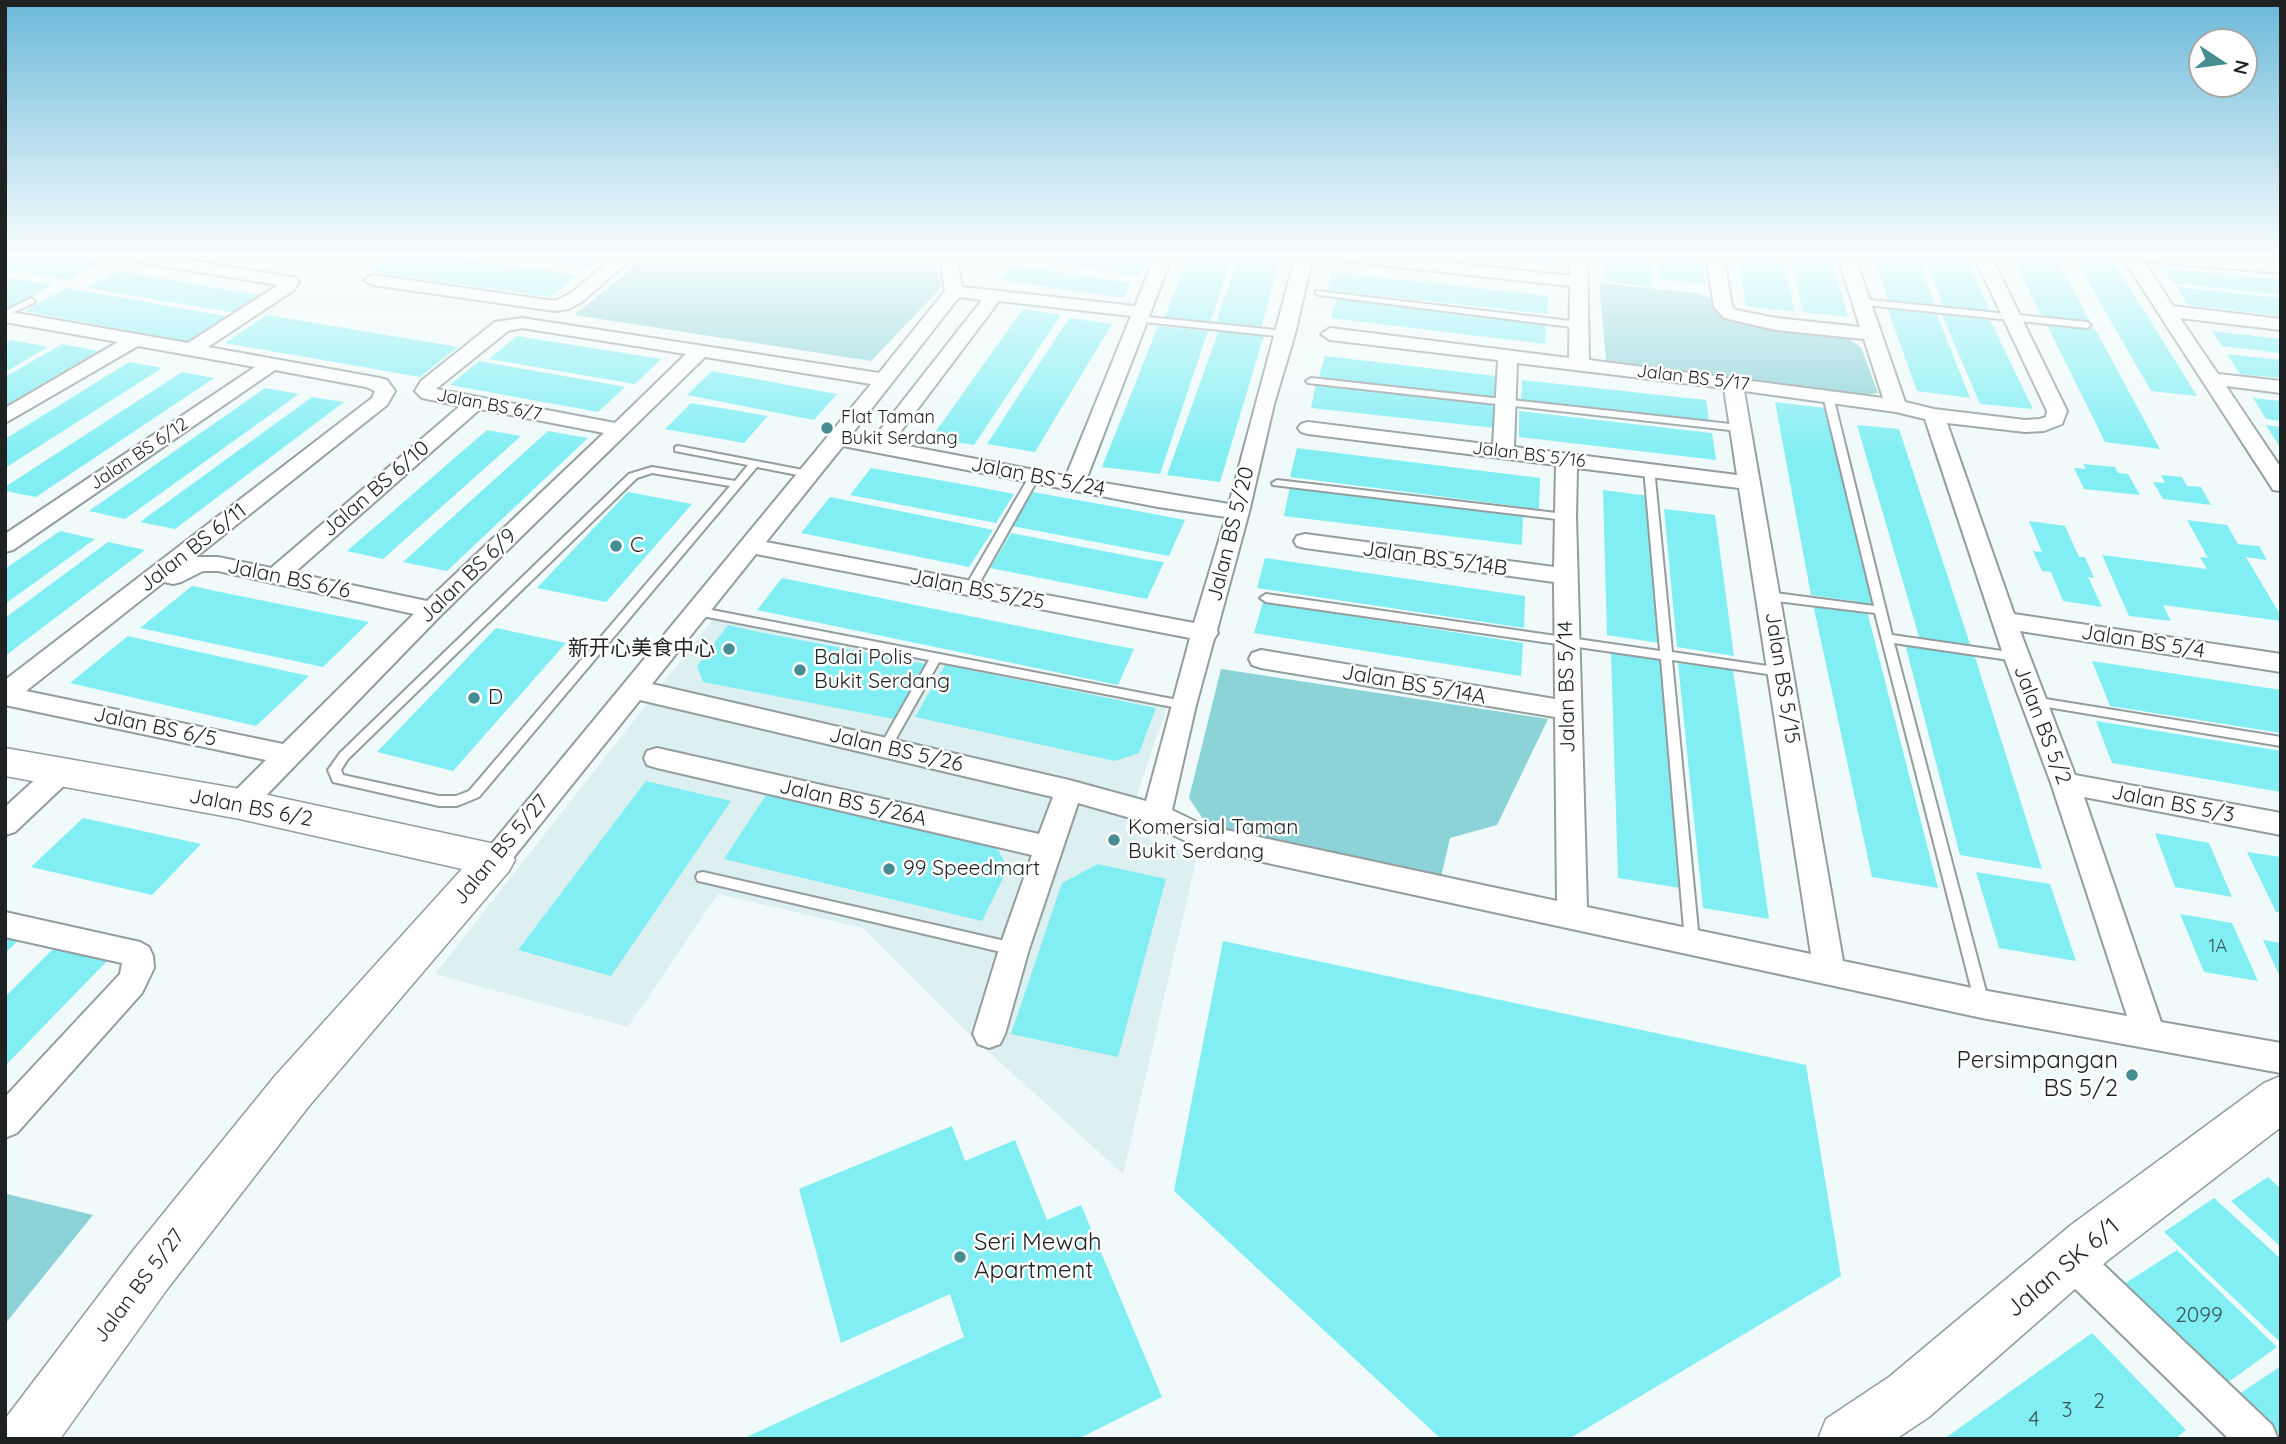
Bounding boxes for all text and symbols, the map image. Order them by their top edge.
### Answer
north arrow [2188,28,2258,98]
text: N [2228,58,2255,77]
street label: Jalan BS 5/17 [1635,360,1751,396]
street label: Jalan BS 6/7 [435,384,543,426]
place label: Flat Taman Bukit Serdang [841,407,958,450]
street label: Jalan BS 6/12 [86,413,192,495]
marker: Flat Taman Bukit Serdang [819,420,835,436]
street label: Jalan BS 6/10 [317,436,435,542]
street label: Jalan BS 5/16 [1471,437,1587,473]
street label: Jalan BS 5/24 [969,452,1107,502]
street label: Jalan BS 5/20 [1202,464,1260,604]
street label: Jalan BS 6/11 [134,498,252,598]
street label: Jalan BS 6/9 [414,523,522,629]
place label: C [630,533,644,559]
street label: Jalan BS 5/14B [1361,536,1509,582]
marker: C [608,538,624,554]
street label: Jalan BS 6/6 [225,554,353,604]
street label: Jalan BS 5/25 [907,565,1047,615]
street label: Jalan BS 5/15 [1759,610,1805,746]
street label: Jalan BS 5/4 [2079,620,2207,664]
street label: Jalan BS 5/14 [1553,621,1581,753]
place label: 新开心美食中心 [568,636,715,662]
marker: 新开心美食中心 [721,641,737,657]
place label: Balai Polis Bukit Serdang [814,645,950,695]
street label: Jalan BS 5/14A [1340,660,1488,710]
marker: Balai Polis Bukit Serdang [792,662,808,678]
street label: Jalan BS 5/2 [2008,662,2076,788]
place label: D [488,685,503,711]
marker: D [466,690,482,706]
street label: Jalan BS 6/5 [91,702,219,752]
street label: Jalan BS 5/26 [827,722,965,778]
street label: Jalan BS 5/26A [777,774,929,832]
street label: Jalan BS 5/3 [2109,780,2237,828]
street label: Jalan BS 6/2 [187,784,315,832]
street label: Jalan BS 5/27 [448,790,554,910]
place label: Komersial Taman Bukit Serdang [1128,815,1298,865]
marker: Komersial Taman Bukit Serdang [1106,832,1122,848]
place label: 99 Speedmart [903,856,1040,882]
marker: 99 Speedmart [881,861,897,877]
house number: 1A [2209,936,2227,958]
place label: Persimpangan BS 5/2 [1957,1047,2118,1103]
marker: Persimpangan BS 5/2 [2124,1067,2140,1083]
street label: Jalan SK 6/1 [2000,1212,2126,1324]
street label: Jalan BS 5/27 [88,1224,190,1348]
place label: Seri Mewah Apartment [974,1229,1102,1285]
marker: Seri Mewah Apartment [952,1249,968,1265]
house number: 2099 [2175,1303,2223,1329]
house number: 2 [2093,1389,2105,1415]
house number: 3 [2061,1398,2073,1424]
house number: 4 [2028,1407,2040,1433]

